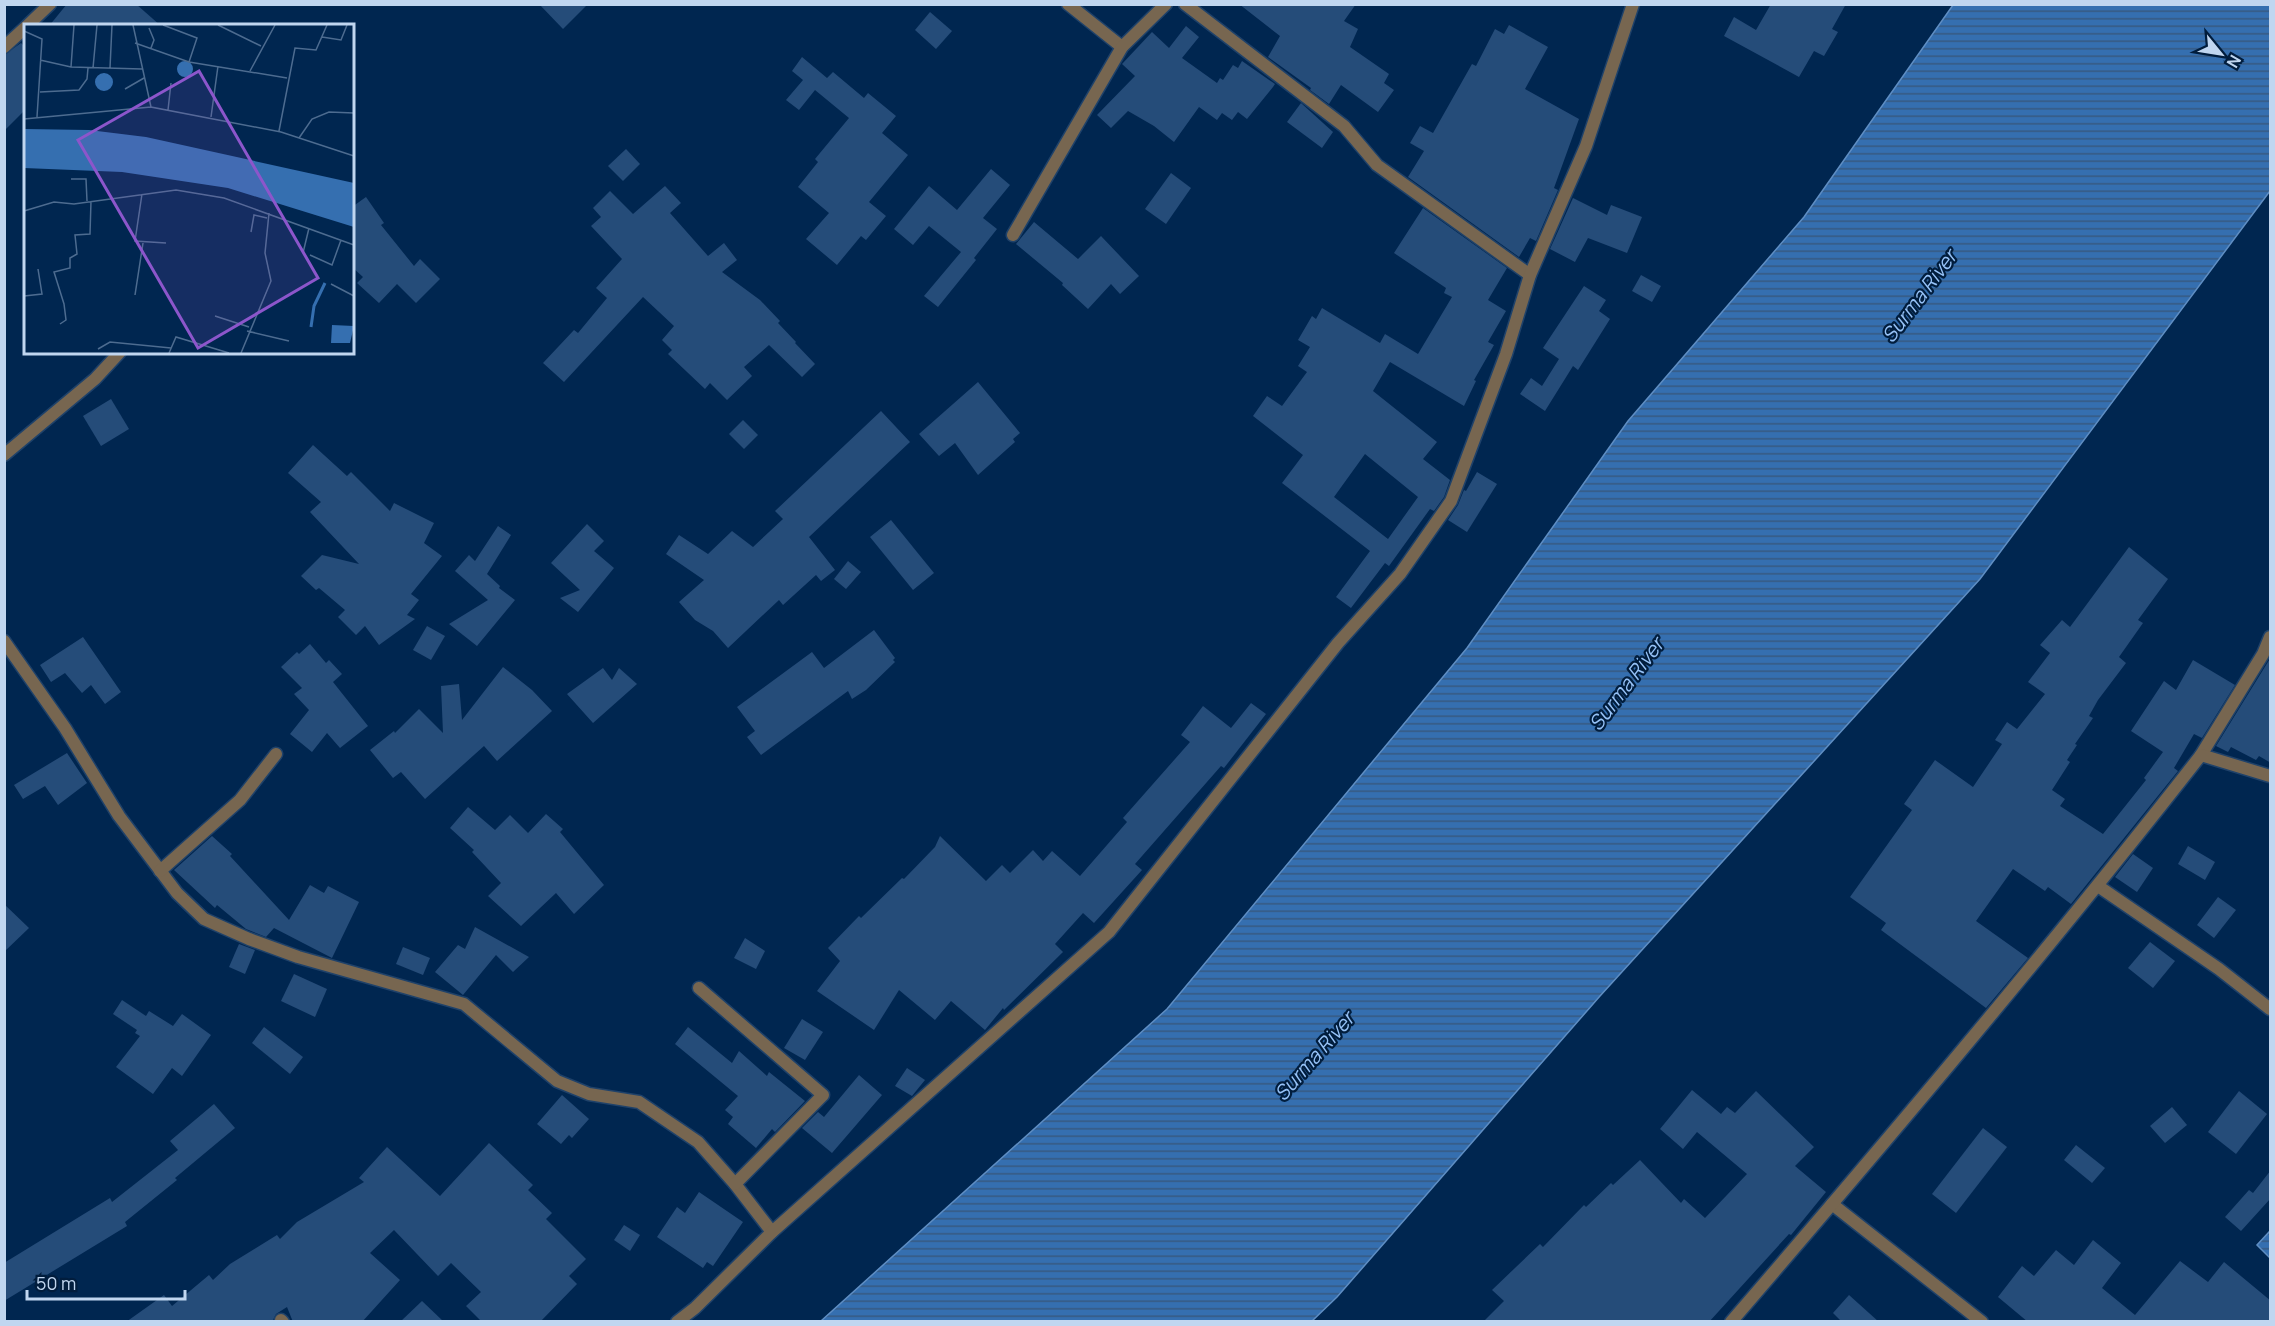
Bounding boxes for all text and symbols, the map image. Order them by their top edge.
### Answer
inset map [24,24,354,354]
north arrow [2191,24,2251,84]
text: N [2222,51,2246,72]
water label: Surma River [1875,242,1964,348]
water label: Surma River [1582,630,1671,736]
water label: Surma River [1268,1004,1362,1106]
scale bar [27,1263,184,1301]
text: 50 m [36,1271,76,1295]

